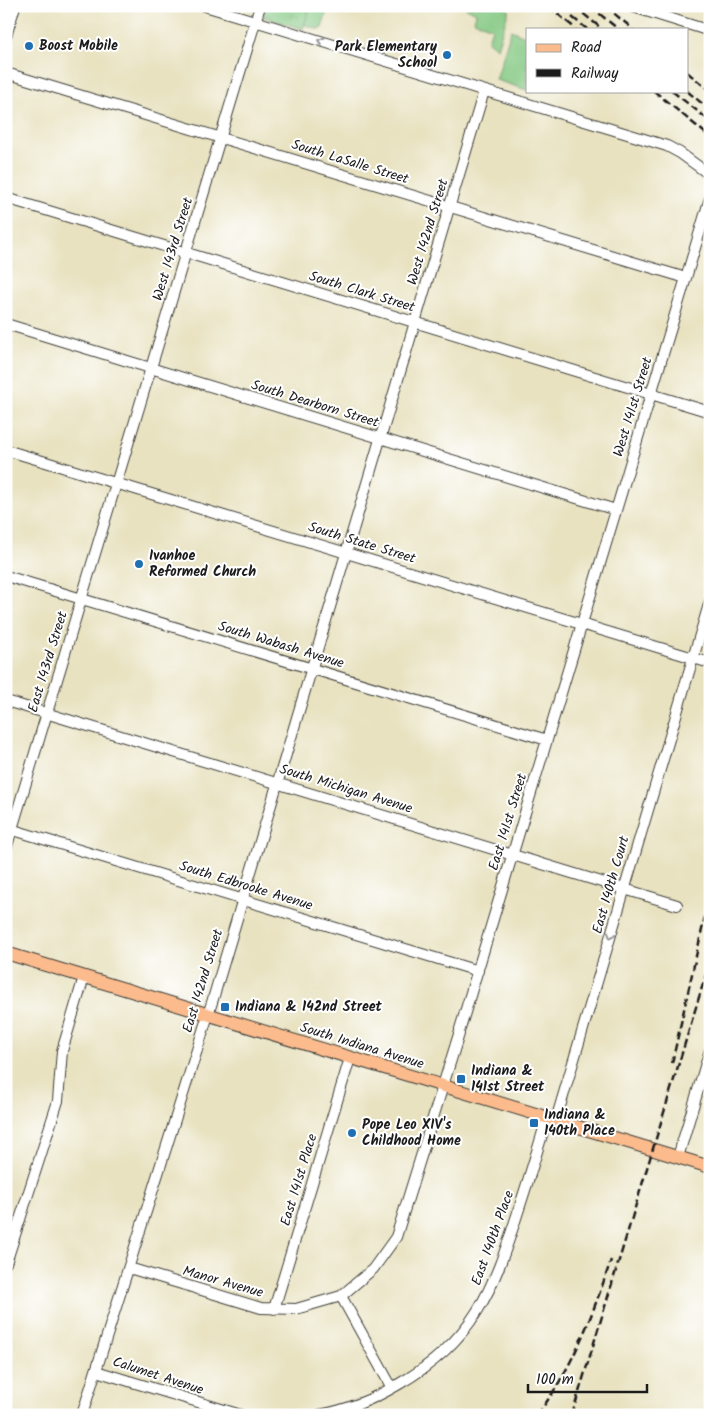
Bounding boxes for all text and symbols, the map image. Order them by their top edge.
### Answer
legend [526,28,688,92]
place label: Boost Mobile [39,35,118,57]
place label: Park Elementary School [335,36,438,74]
text: Road [571,36,602,60]
one-way arrow [317,37,325,47]
marker: Boost Mobile [23,40,35,52]
marker: Park Elementary School [441,49,453,61]
text: Railway [571,62,619,86]
street label: South LaSalle Street [289,134,412,190]
street label: West 142nd Street [401,176,455,288]
street label: West 143rd Street [147,194,199,303]
street label: South Clark Street [306,265,418,319]
street label: West 141st Street [607,354,659,460]
street label: South Dearborn Street [248,374,382,434]
street label: South State Street [306,516,419,570]
place label: Ivanhoe Reformed Church [149,545,256,583]
marker: Ivanhoe Reformed Church [133,558,145,570]
street label: East 143rd Street [22,608,74,715]
street label: South Wabash Avenue [215,615,347,675]
street label: South Michigan Avenue [277,758,416,820]
street label: East 141st Street [483,770,533,873]
street label: East 140th Court [587,833,636,937]
street label: South Edbrooke Avenue [177,855,316,917]
street label: East 142nd Street [177,926,229,1036]
one-way arrow [606,931,616,939]
place label: Indiana & 142nd Street [235,996,383,1018]
marker: Indiana & 142nd Street [219,1001,231,1013]
street label: South Indiana Avenue [297,1017,427,1076]
place label: Indiana & 141st Street [471,1060,545,1098]
marker: Indiana & 141st Street [455,1073,467,1085]
place label: Indiana & 140th Place [544,1104,615,1142]
place label: Pope Leo XIV's Childhood Home [362,1114,461,1152]
marker: Indiana & 140th Place [528,1117,540,1129]
marker: Pope Leo XIV's Childhood Home [346,1127,358,1139]
street label: East 141st Place [275,1131,324,1229]
street label: East 140th Place [466,1187,521,1289]
street label: Manor Avenue [180,1260,267,1304]
street label: Calumet Avenue [110,1351,207,1401]
scale bar [528,1361,647,1393]
text: 100 m [536,1368,574,1392]

